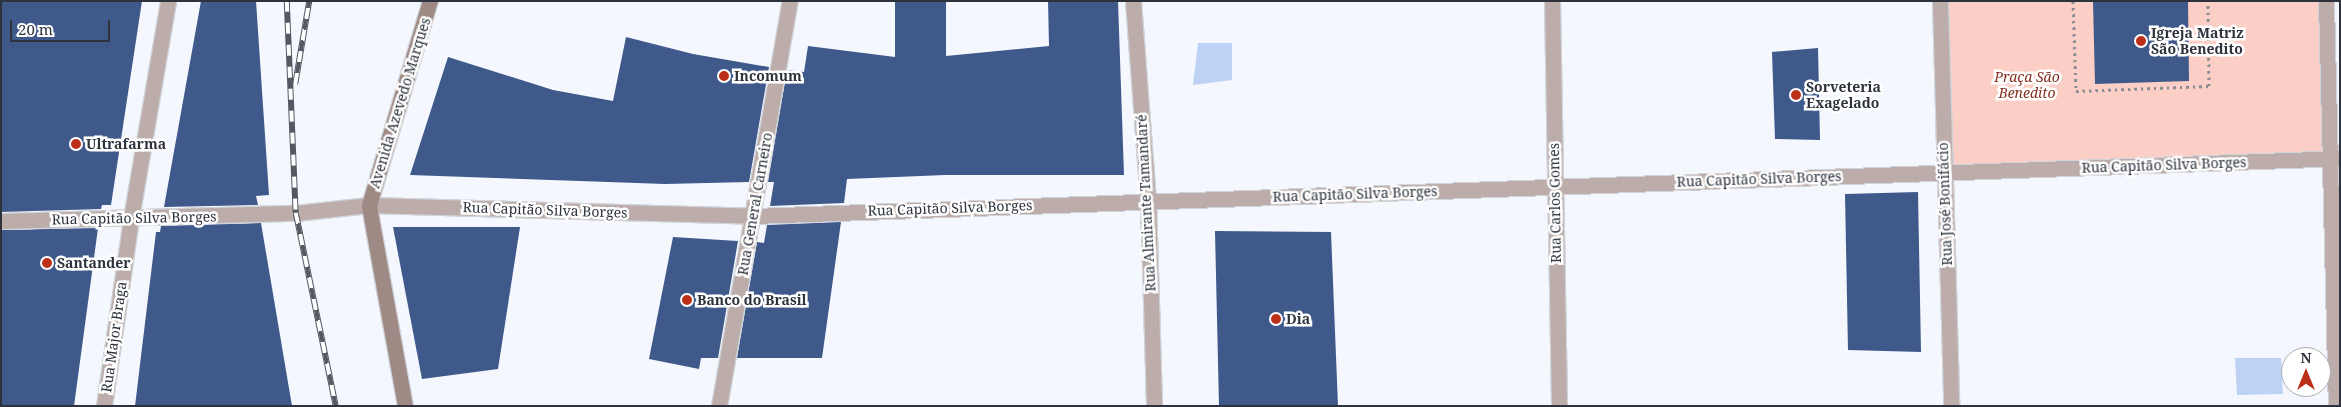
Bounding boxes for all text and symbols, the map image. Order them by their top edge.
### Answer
scale bar [12,10,112,42]
street label: Avenida Azevedo Marques [366,16,434,190]
text: 20 m [18,19,53,39]
place label: Igreja Matriz São Benedito [2151,25,2244,58]
marker: Igreja Matriz São Benedito [2135,35,2147,47]
place label: Incomum [734,68,802,84]
park label: Praça São Benedito [1994,69,2060,102]
marker: Incomum [718,70,730,82]
place label: Sorveteria Exagelado [1806,79,1881,111]
marker: Sorveteria Exagelado [1790,89,1802,101]
street label: Rua Almirante Tamandaré [1133,114,1159,292]
street label: Rua General Carneiro [734,131,776,277]
place label: Ultrafarma [86,136,166,152]
marker: Ultrafarma [70,138,82,150]
street label: Rua José Bonifácio [1934,142,1956,266]
street label: Rua Carlos Gomes [1546,143,1564,263]
street label: Rua Capitão Silva Borges [2081,154,2247,176]
street label: Rua Capitão Silva Borges [1676,168,1842,190]
street label: Rua Capitão Silva Borges [1272,183,1438,205]
street label: Rua Capitão Silva Borges [867,197,1033,219]
street label: Rua Capitão Silva Borges [462,199,628,221]
street label: Rua Capitão Silva Borges [51,208,217,228]
place label: Santander [57,255,131,271]
marker: Santander [41,257,53,269]
street label: Rua Major Braga [98,280,130,394]
place label: Banco do Brasil [697,292,807,308]
marker: Banco do Brasil [681,294,693,306]
place label: Dia [1286,311,1310,327]
marker: Dia [1270,313,1282,325]
north arrow [2281,347,2331,397]
text: N [2300,348,2312,367]

